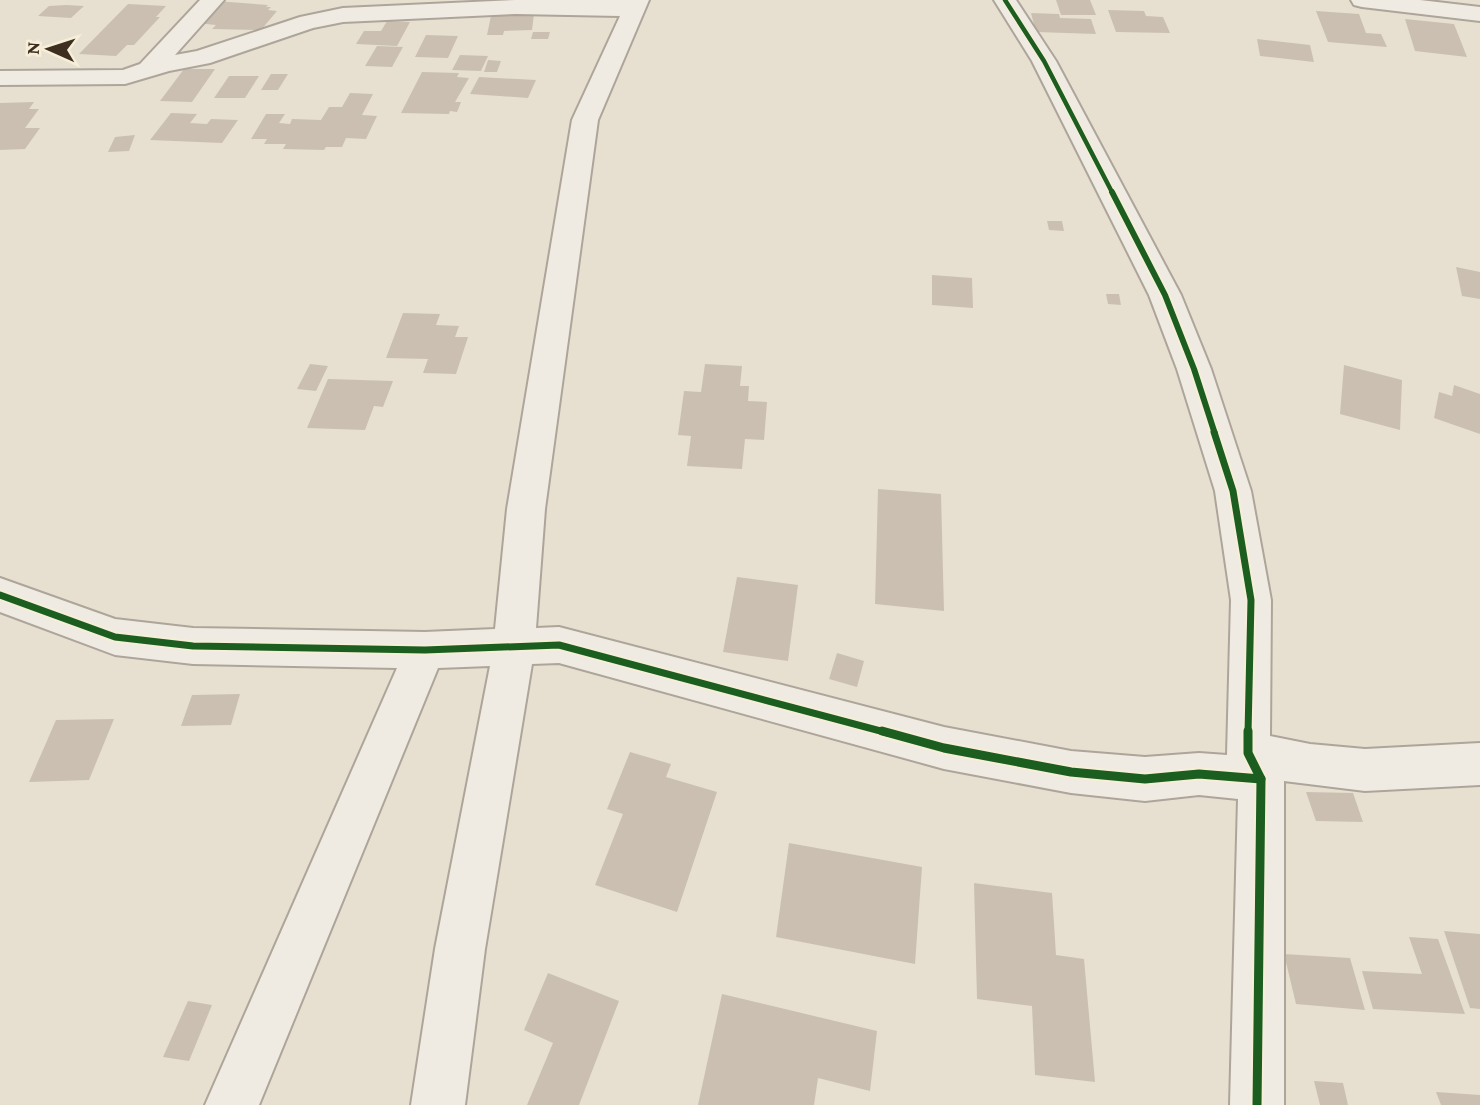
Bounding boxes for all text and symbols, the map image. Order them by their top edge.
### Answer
north arrow [14,14,84,84]
text: N [22,41,43,55]

